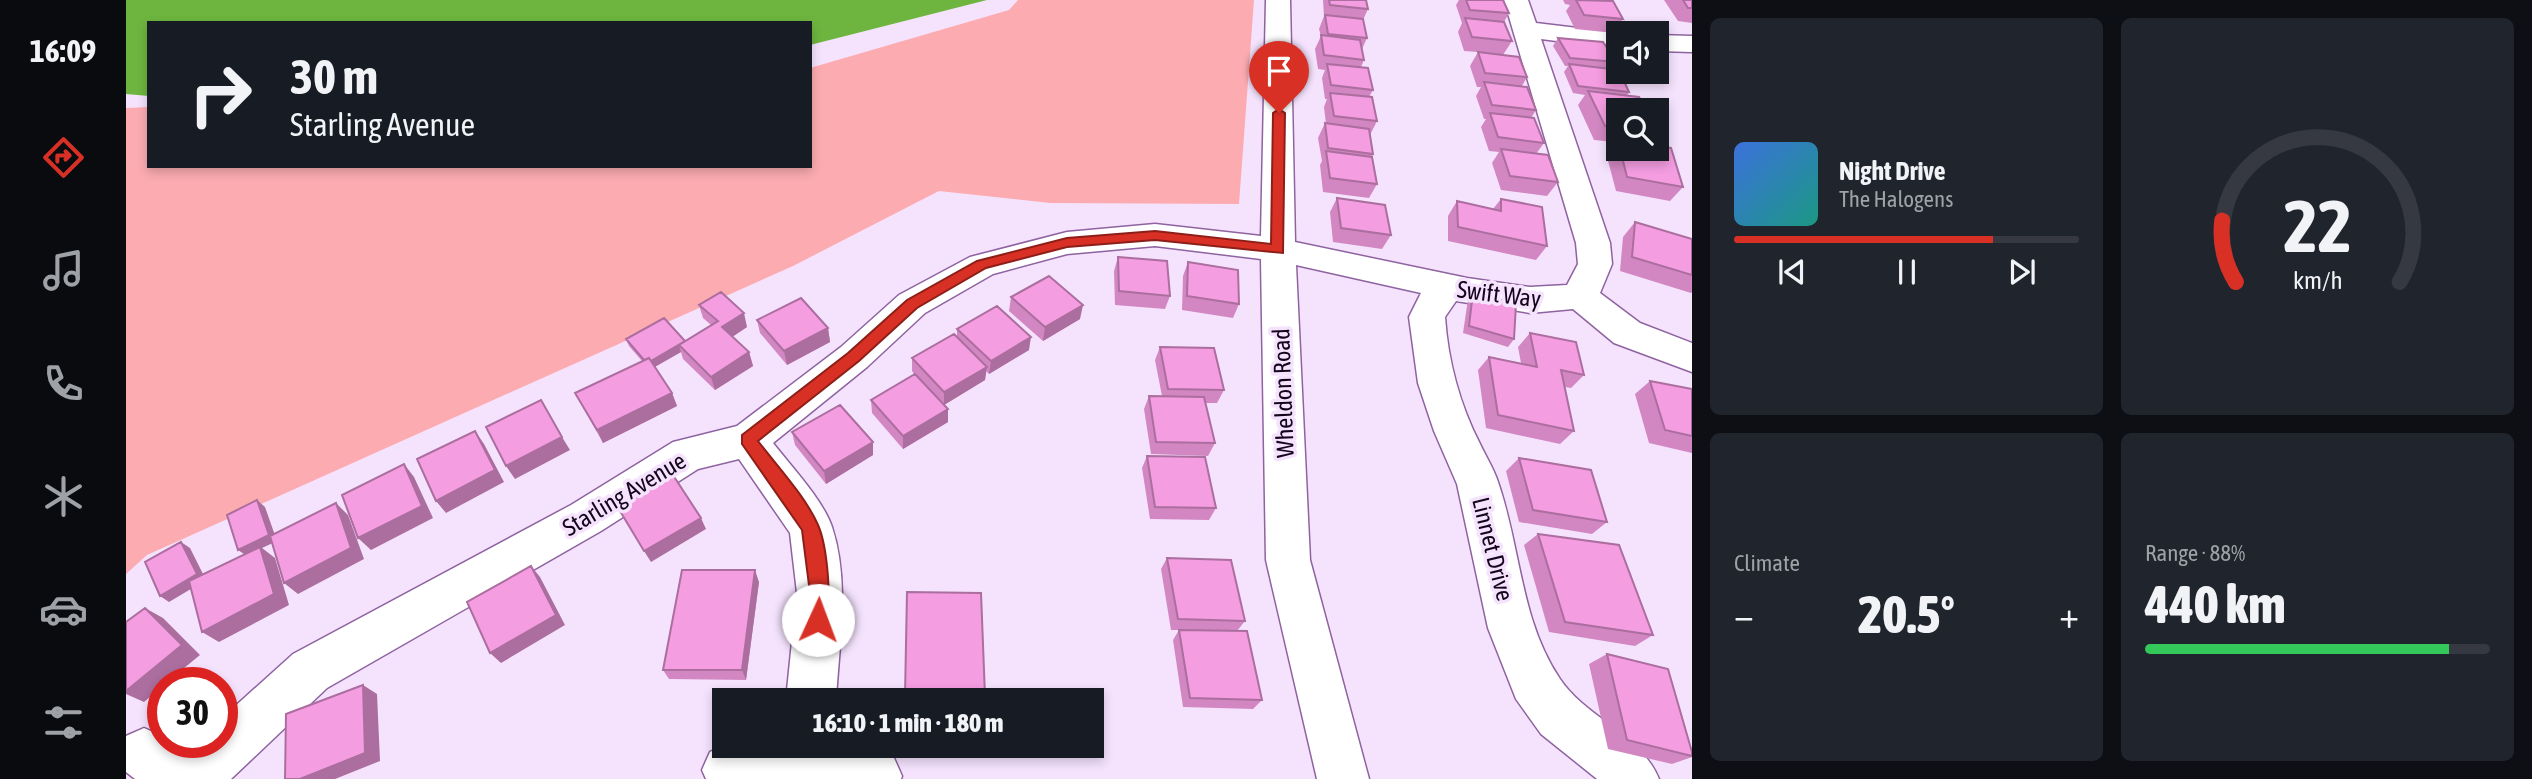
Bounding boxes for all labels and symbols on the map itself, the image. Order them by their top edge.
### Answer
pin [1249,41,1309,113]
street label: Swift Way [1456,275,1543,313]
street label: Wheldon Road [1267,328,1299,458]
street label: Starling Avenue [558,447,690,541]
street label: Linnet Drive [1467,494,1519,604]
position arrow [781,583,855,657]
speed limit sign: 30 [147,667,238,758]

